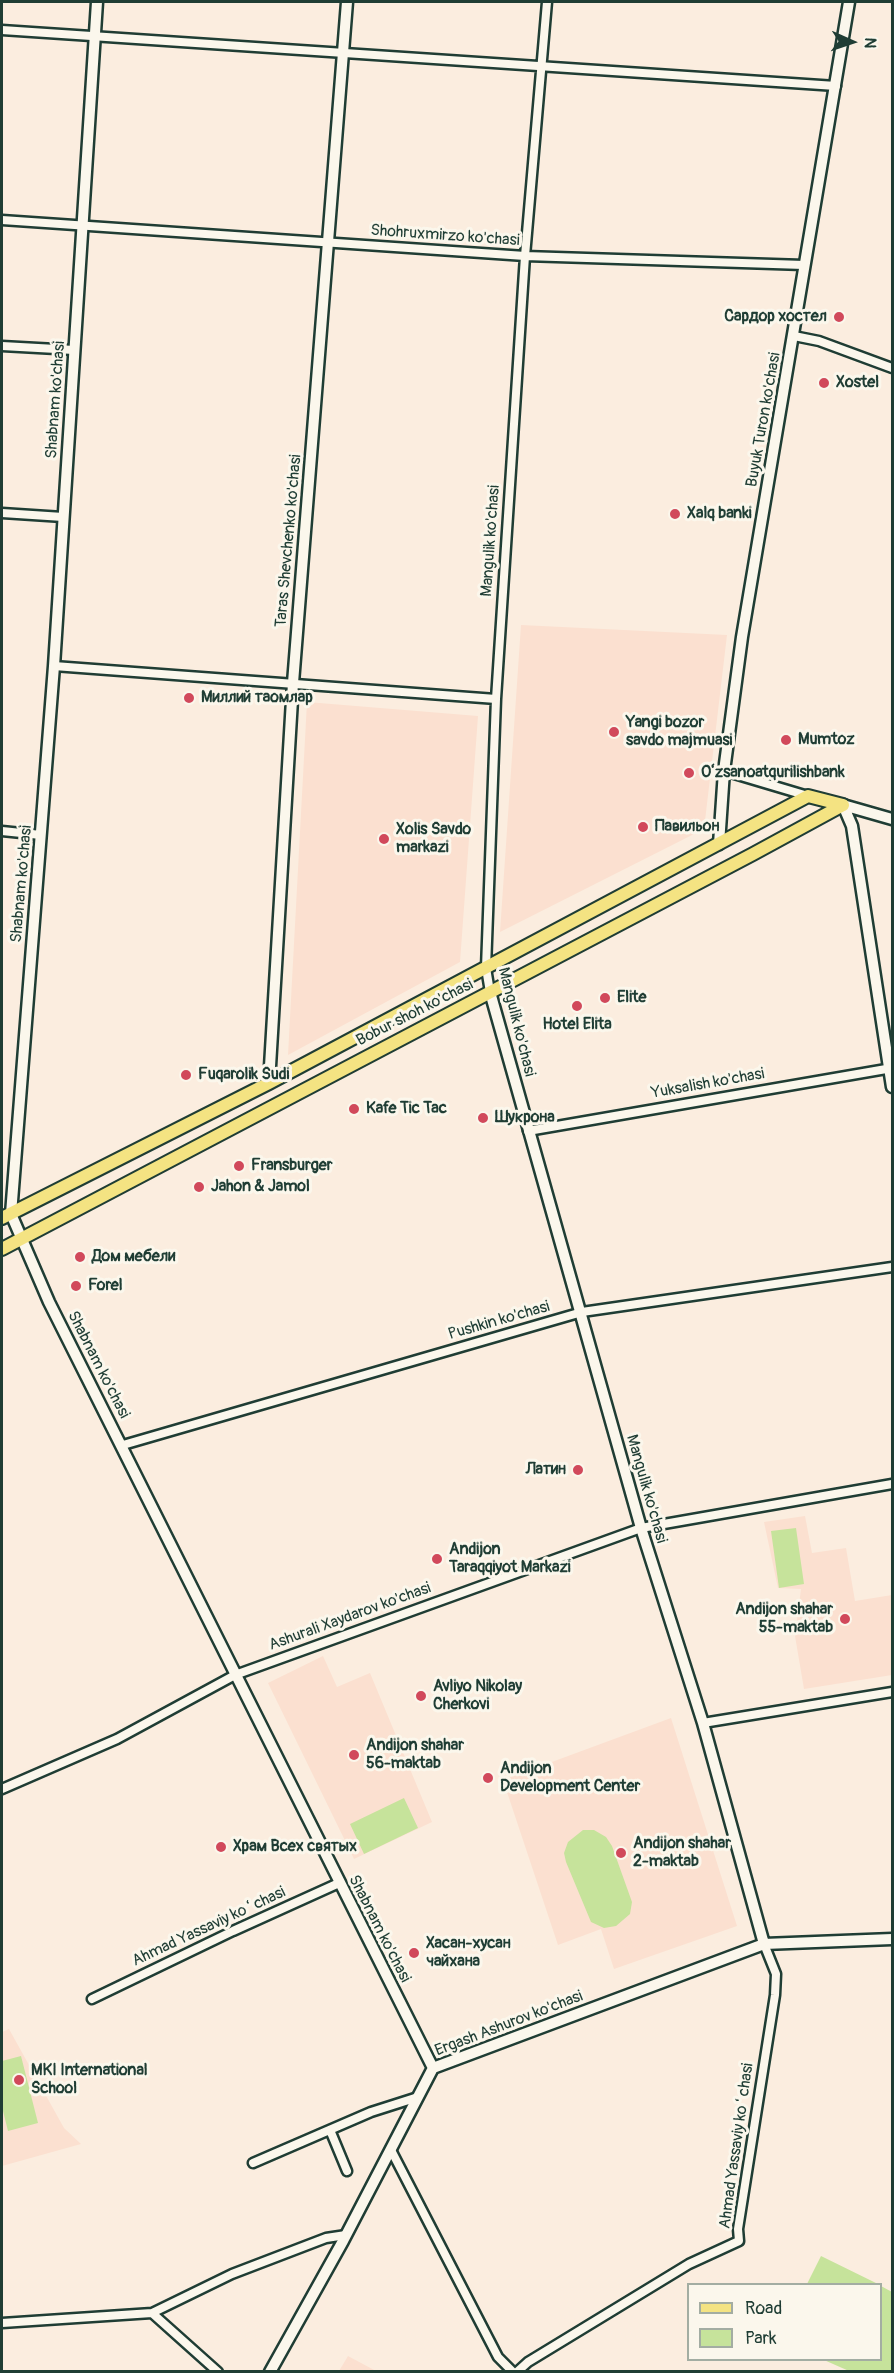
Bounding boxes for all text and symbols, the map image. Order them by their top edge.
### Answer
north arrow [822,12,882,72]
text: N [860,37,880,49]
street label: Shohruxmirzo ko'chasi [370,221,520,251]
place label: Сардор хостел [724,307,827,327]
marker: Сардор хостел [832,310,846,324]
street label: Shabnam ko'chasi [42,341,70,459]
street label: Buyuk Turon ko'chasi [743,351,785,489]
place label: Xostel [836,373,879,393]
marker: Xostel [817,376,831,390]
street label: Taras Shevchenko ko'chasi [272,454,306,628]
street label: Mangulik ko'chasi [478,484,504,598]
place label: Xalq banki [687,504,752,524]
marker: Xalq banki [668,507,682,521]
place label: Миллий таомлар [201,688,313,708]
marker: Миллий таомлар [182,691,196,705]
place label: Yangi bozor savdo majmuasi [626,713,732,751]
marker: Yangi bozor savdo majmuasi [607,725,621,739]
place label: Mumtoz [798,730,855,750]
marker: Mumtoz [779,733,793,747]
place label: Oʻzsanoatqurilishbank [701,763,845,783]
marker: Oʻzsanoatqurilishbank [682,766,696,780]
place label: Павильон [655,817,719,837]
place label: Xolis Savdo markazi [396,820,471,858]
marker: Павильон [636,820,650,834]
street label: Shabnam ko'chasi [7,824,37,944]
marker: Xolis Savdo markazi [377,832,391,846]
street label: Mangulik ko'chasi [493,965,539,1079]
street label: Bobur shoh ko'chasi [353,975,477,1051]
place label: Elite [617,988,646,1008]
marker: Elite [598,991,612,1005]
marker: Hotel Elita [570,999,584,1013]
place label: Hotel Elita [542,1015,612,1035]
place label: Fuqarolik Sudi [198,1065,289,1085]
street label: Yuksalish ko'chasi [650,1065,766,1103]
marker: Fuqarolik Sudi [179,1068,193,1082]
place label: Kafe Tic Tac [366,1099,447,1119]
marker: Kafe Tic Tac [347,1102,361,1116]
place label: Шукрона [495,1108,555,1128]
marker: Шукрона [476,1111,490,1125]
place label: Fransburger [251,1156,332,1176]
marker: Fransburger [232,1159,246,1173]
place label: Jahon & Jamol [211,1177,310,1197]
marker: Jahon & Jamol [192,1180,206,1194]
place label: Дом мебели [92,1247,175,1267]
marker: Дом мебели [73,1250,87,1264]
place label: Forel [88,1276,123,1296]
marker: Forel [69,1279,83,1293]
street label: Pushkin ko'chasi [446,1297,552,1345]
street label: Shabnam ko'chasi [63,1308,133,1422]
street label: Mangulik ko'chasi [621,1433,671,1545]
place label: Латин [526,1460,566,1480]
marker: Латин [571,1463,585,1477]
place label: Andijon Taraqqiyot Markazi [449,1540,571,1578]
marker: Andijon Taraqqiyot Markazi [430,1552,444,1566]
street label: Ashurali Xaydarov ko'chasi [266,1579,434,1655]
place label: Andijon shahar 55-maktab [735,1600,833,1638]
marker: Andijon shahar 55-maktab [838,1612,852,1626]
place label: Avliyo Nikolay Cherkovi [433,1677,522,1715]
marker: Avliyo Nikolay Cherkovi [414,1689,428,1703]
place label: Andijon shahar 56-maktab [366,1736,464,1774]
marker: Andijon shahar 56-maktab [347,1748,361,1762]
place label: Andijon Development Center [500,1759,640,1797]
marker: Andijon Development Center [481,1771,495,1785]
place label: Andijon shahar 2-maktab [633,1834,731,1872]
place label: Храм Всех святых [233,1837,357,1857]
marker: Храм Всех святых [214,1840,228,1854]
marker: Andijon shahar 2-maktab [614,1846,628,1860]
street label: Shabnam ko'chasi [344,1872,414,1986]
street label: Ahmad Yassaviy koʻchasi [129,1883,289,1971]
place label: Хасан-хусан чайхана [426,1934,511,1972]
marker: Хасан-хусан чайхана [407,1946,421,1960]
street label: Ergash Ashurov ko'chasi [432,1987,586,2061]
place label: MKI International School [31,2061,148,2099]
street label: Ahmad Yassaviy koʻchasi [716,2062,758,2230]
marker: MKI International School [12,2073,26,2087]
legend [687,2283,882,2361]
text: Road [745,2297,782,2320]
text: Park [745,2327,777,2350]

